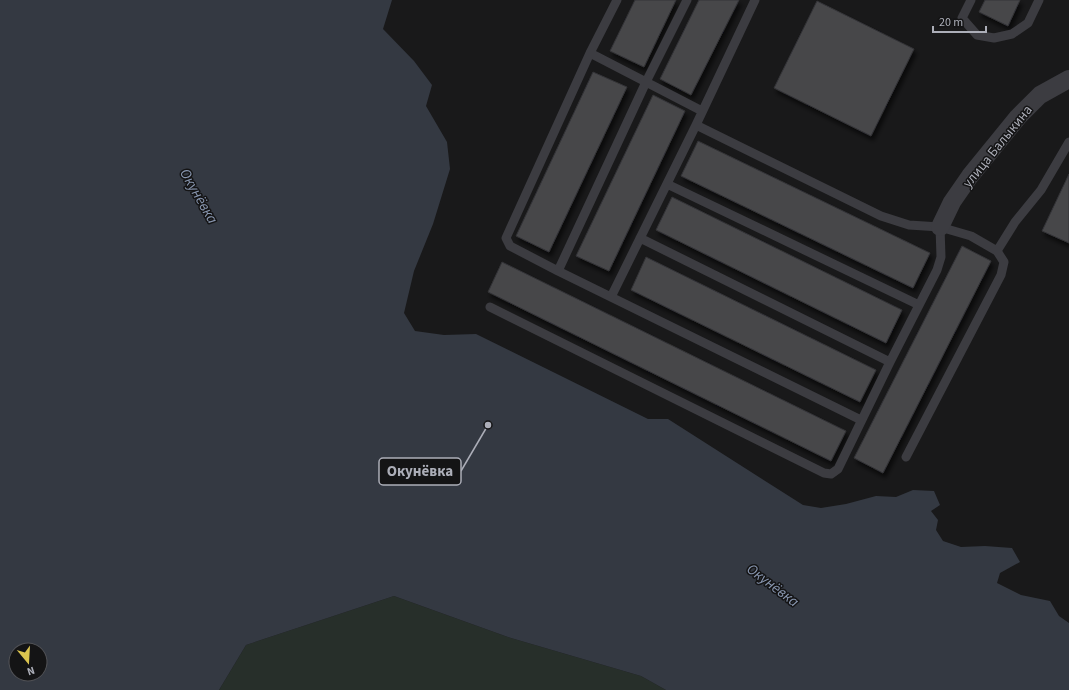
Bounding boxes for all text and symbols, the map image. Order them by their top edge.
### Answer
scale bar [933,8,986,34]
text: 20 m [939,14,963,31]
street label: улица Балыкина [958,101,1037,192]
water label: Окунёвка [174,165,223,228]
callout: Окунёвка [379,458,461,485]
text: Окунёвка [387,461,453,482]
water label: Окунёвка [742,559,803,612]
north arrow [8,642,48,682]
text: N [25,663,37,679]

